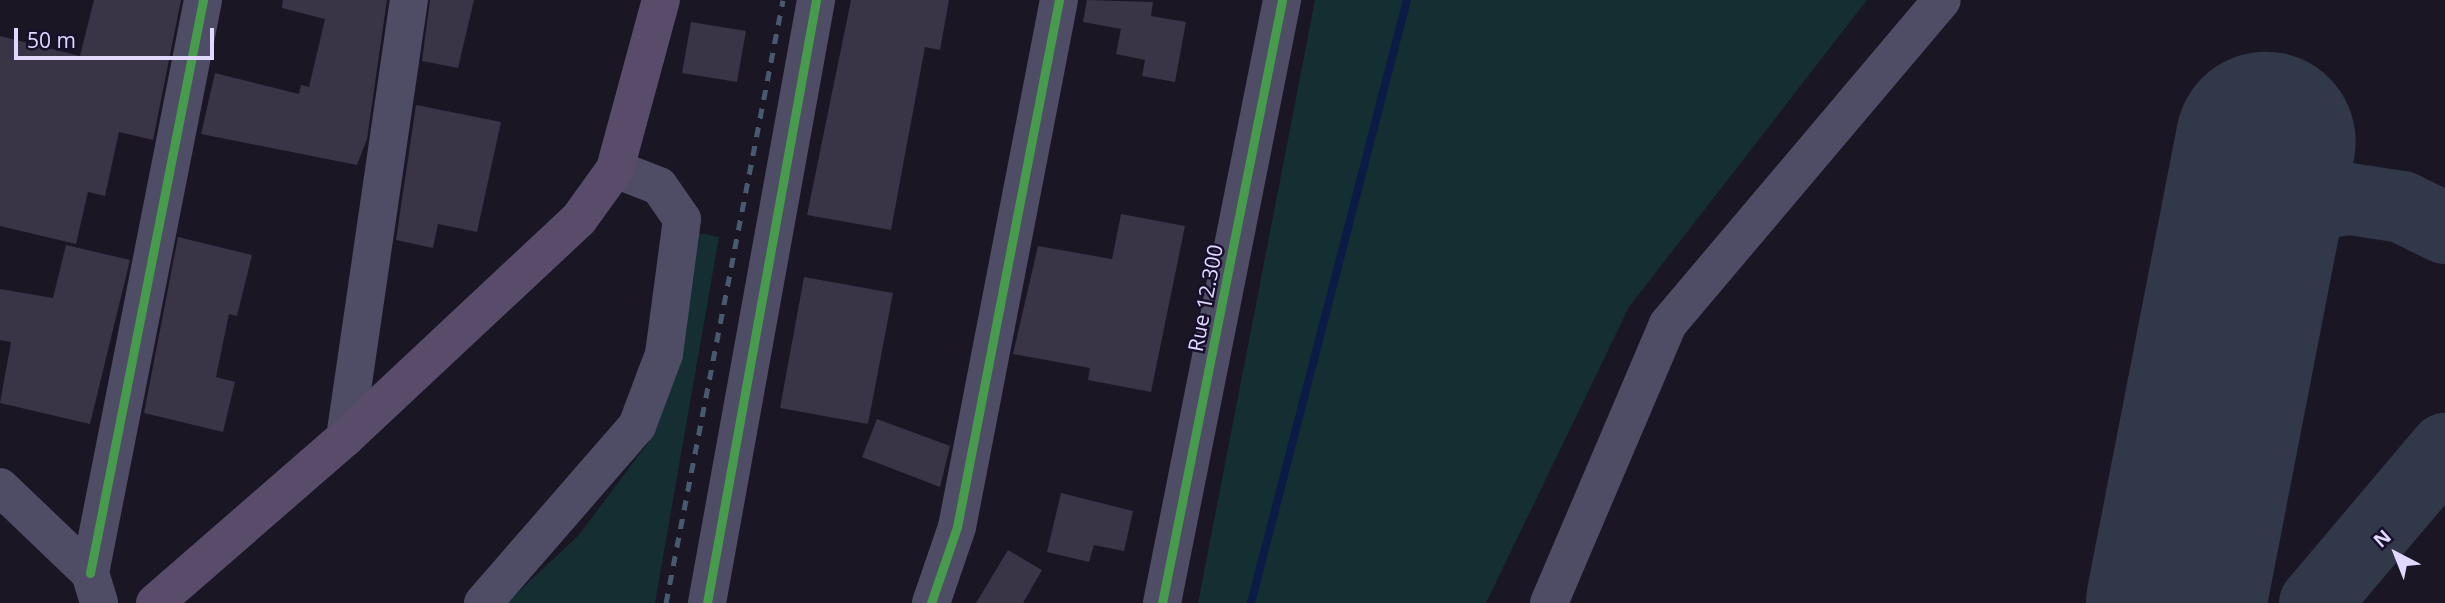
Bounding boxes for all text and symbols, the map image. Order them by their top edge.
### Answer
scale bar [18,14,217,58]
text: 50 m [27,26,76,54]
street label: Rue 12.300 [1182,242,1228,354]
north arrow [2361,519,2431,589]
text: N [2368,524,2396,553]

